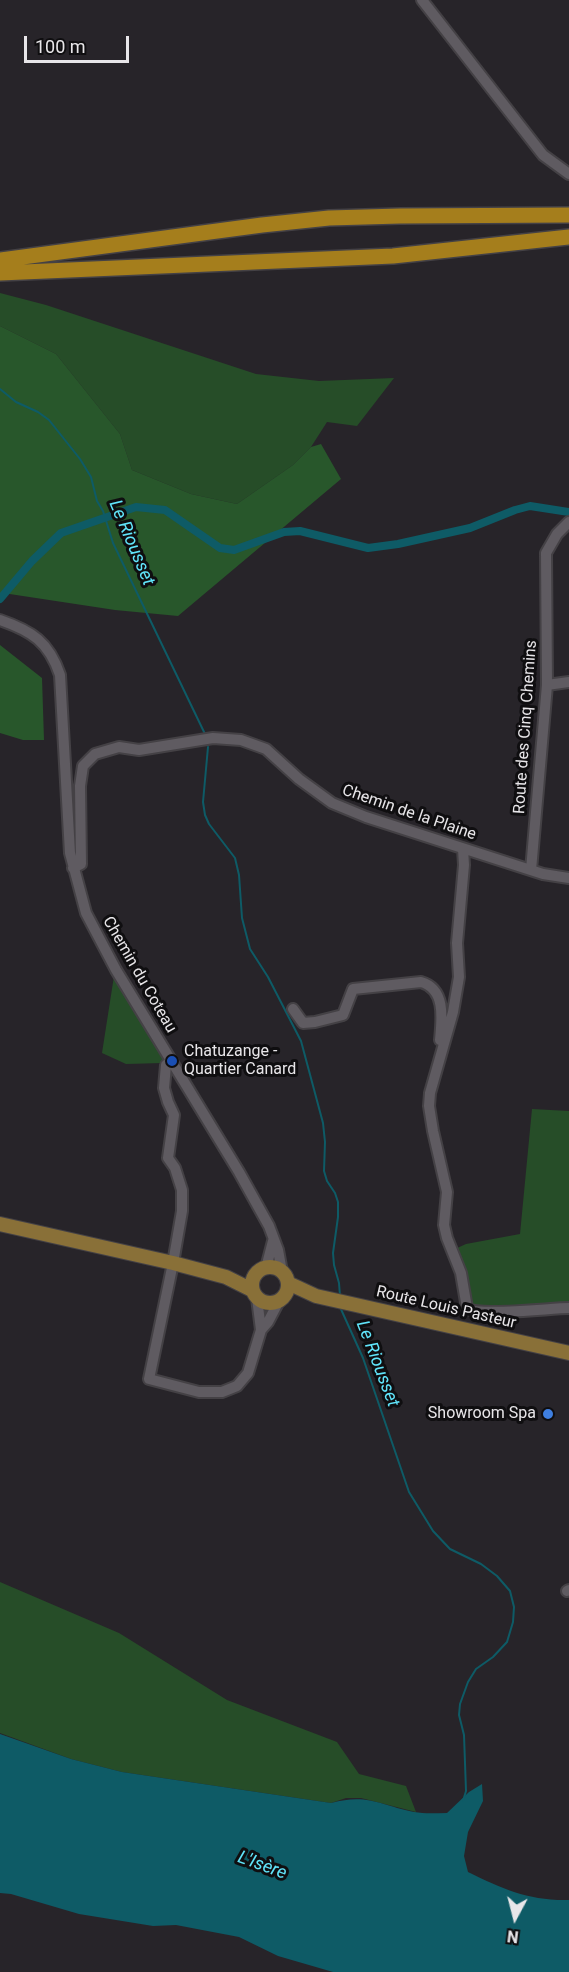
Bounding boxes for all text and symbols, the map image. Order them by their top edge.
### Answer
scale bar [27,24,132,62]
text: 100 m [35,36,86,57]
water label: Le Riousset [103,497,159,589]
street label: Route des Cinq Chemins [510,639,542,815]
street label: Chemin de la Plaine [340,781,478,845]
street label: Chemin du Coteau [98,913,180,1037]
place label: Chatuzange - Quartier Canard [184,1042,296,1080]
marker: Chatuzange - Quartier Canard [165,1054,179,1068]
street label: Route Louis Pasteur [374,1283,518,1333]
water label: Le Riousset [351,1318,403,1410]
place label: Showroom Spa [428,1404,536,1424]
marker: Showroom Spa [541,1407,555,1421]
water label: L'Isère [235,1847,289,1885]
north arrow [485,1888,545,1948]
text: N [506,1926,520,1946]

